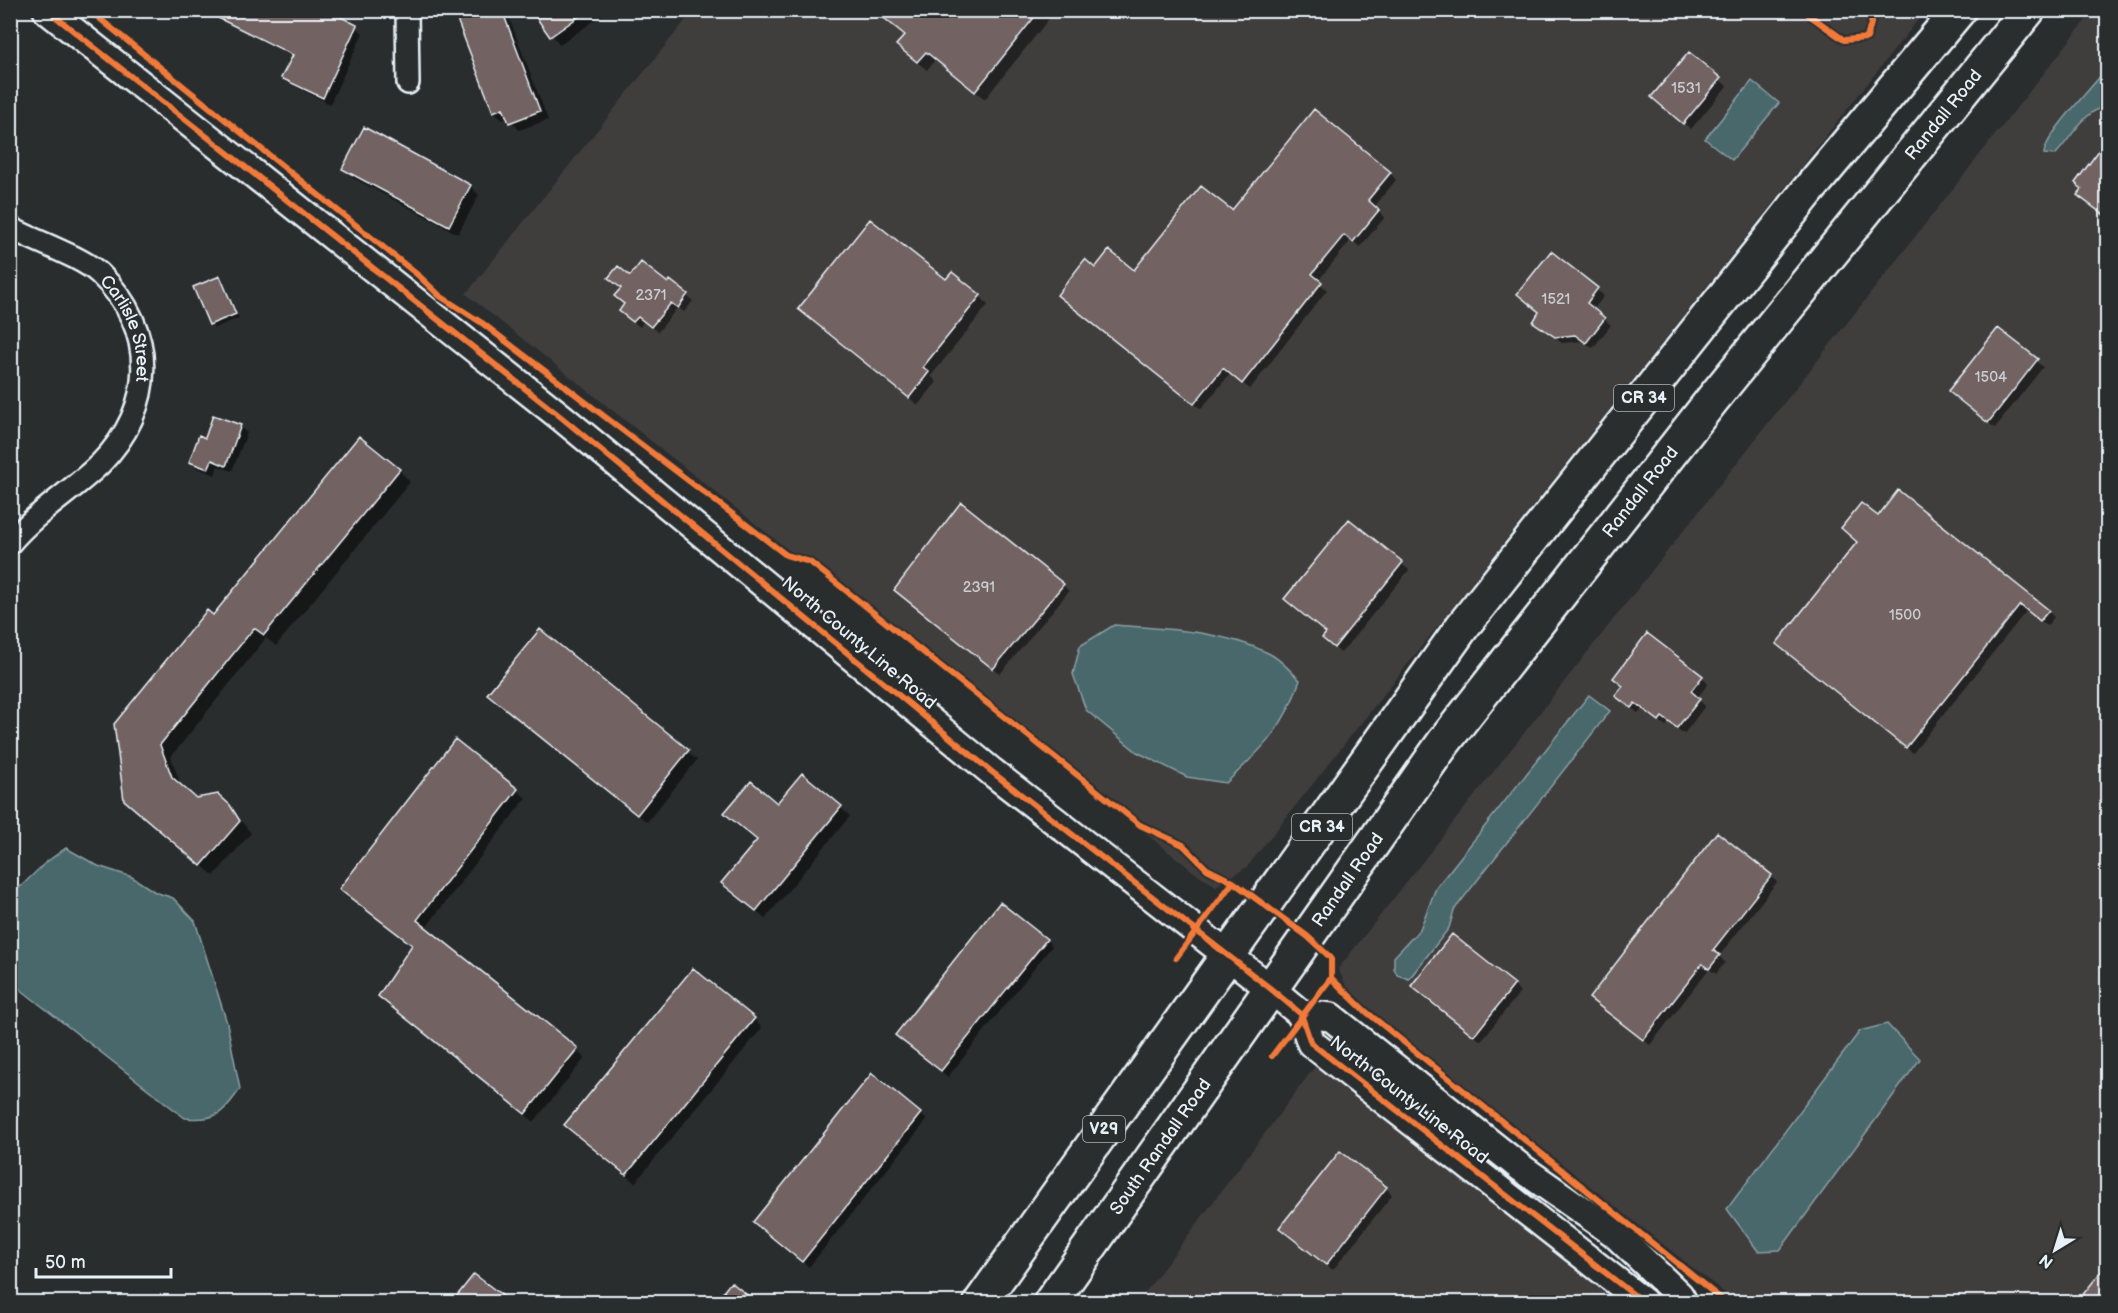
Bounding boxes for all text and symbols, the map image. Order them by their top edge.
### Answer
street label: Randall Road [1900,65,1986,164]
house number: 1531 [1671,79,1701,98]
street label: Carlisle Street [96,270,153,384]
house number: 2371 [636,286,666,305]
house number: 1521 [1542,290,1570,309]
house number: 1504 [1975,368,2007,387]
road number: CR 34 [1614,385,1674,411]
street label: Randall Road [1598,442,1682,542]
street label: North County Line Road [778,572,940,714]
house number: 2391 [963,578,995,597]
house number: 1500 [1889,606,1921,625]
road number: CR 34 [1292,814,1352,840]
street label: Randall Road [1307,829,1388,931]
street label: North County Line Road [1326,1032,1492,1168]
street label: South Randall Road [1105,1074,1215,1219]
road number: V29 [1083,1116,1125,1142]
north arrow [2025,1220,2085,1280]
scale bar [36,1241,171,1279]
text: N [2036,1249,2057,1272]
text: 50 m [45,1252,86,1273]

